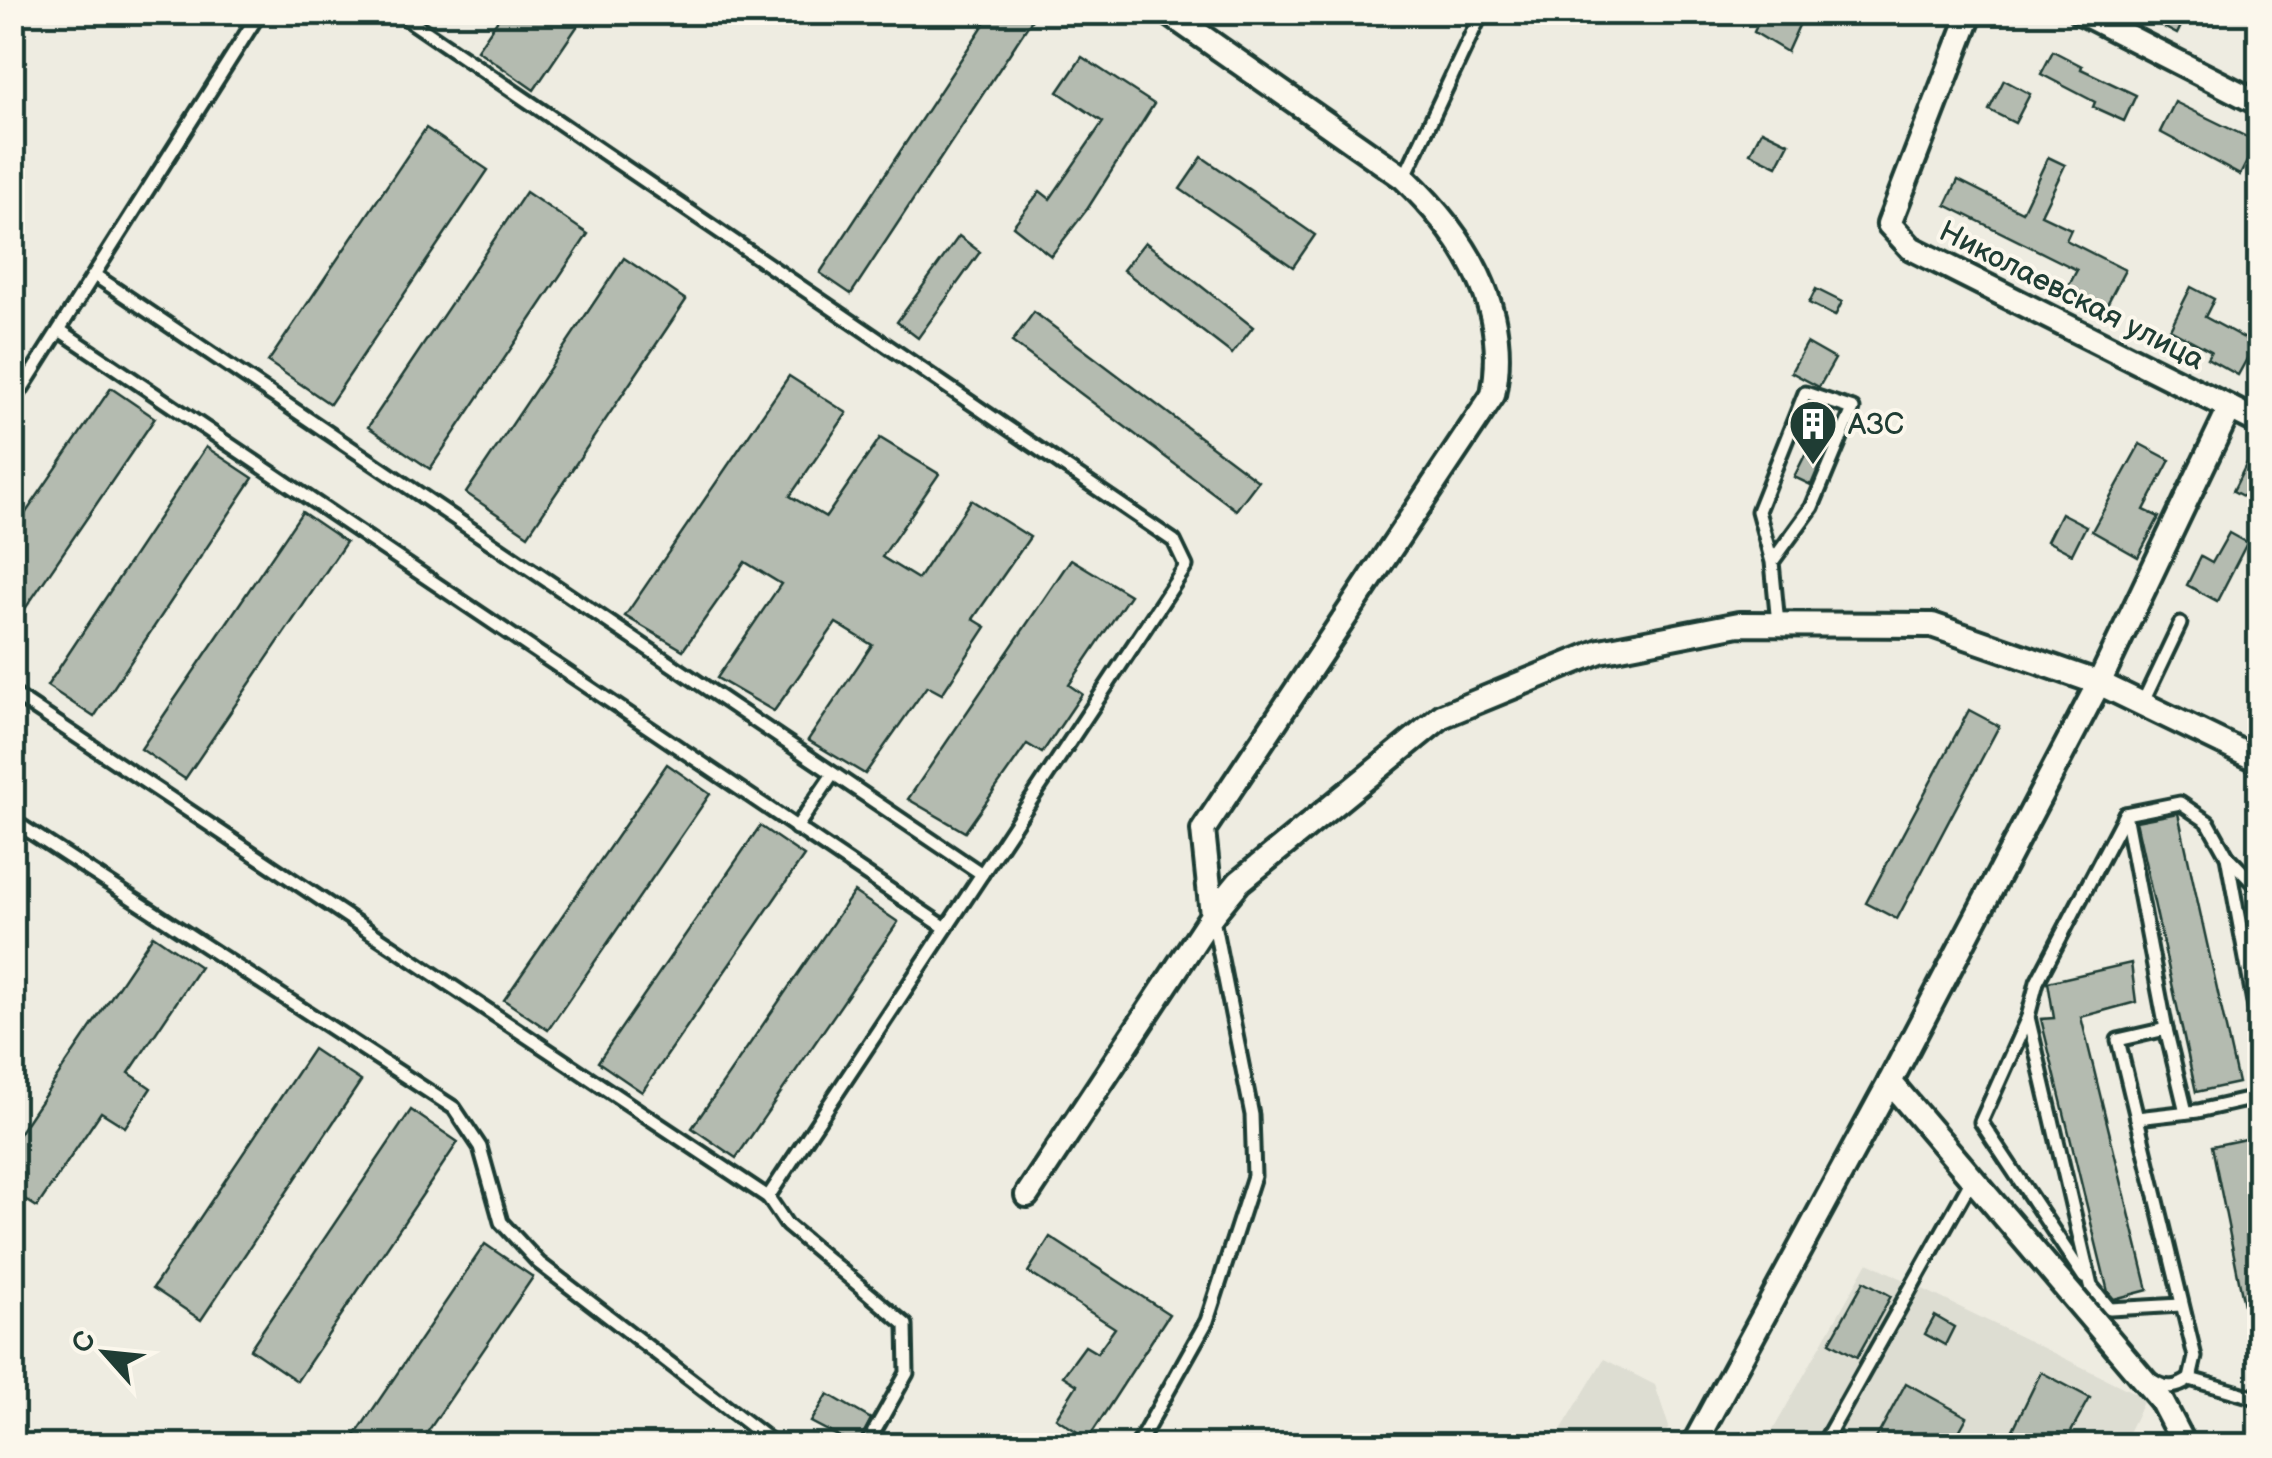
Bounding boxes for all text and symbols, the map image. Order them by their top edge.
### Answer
street label: Николаевская улица [1933,213,2210,378]
building icon: АЗС [1787,398,1839,466]
place label: АЗС [1847,407,1904,443]
north arrow [55,1303,155,1403]
text: С [65,1326,103,1358]

